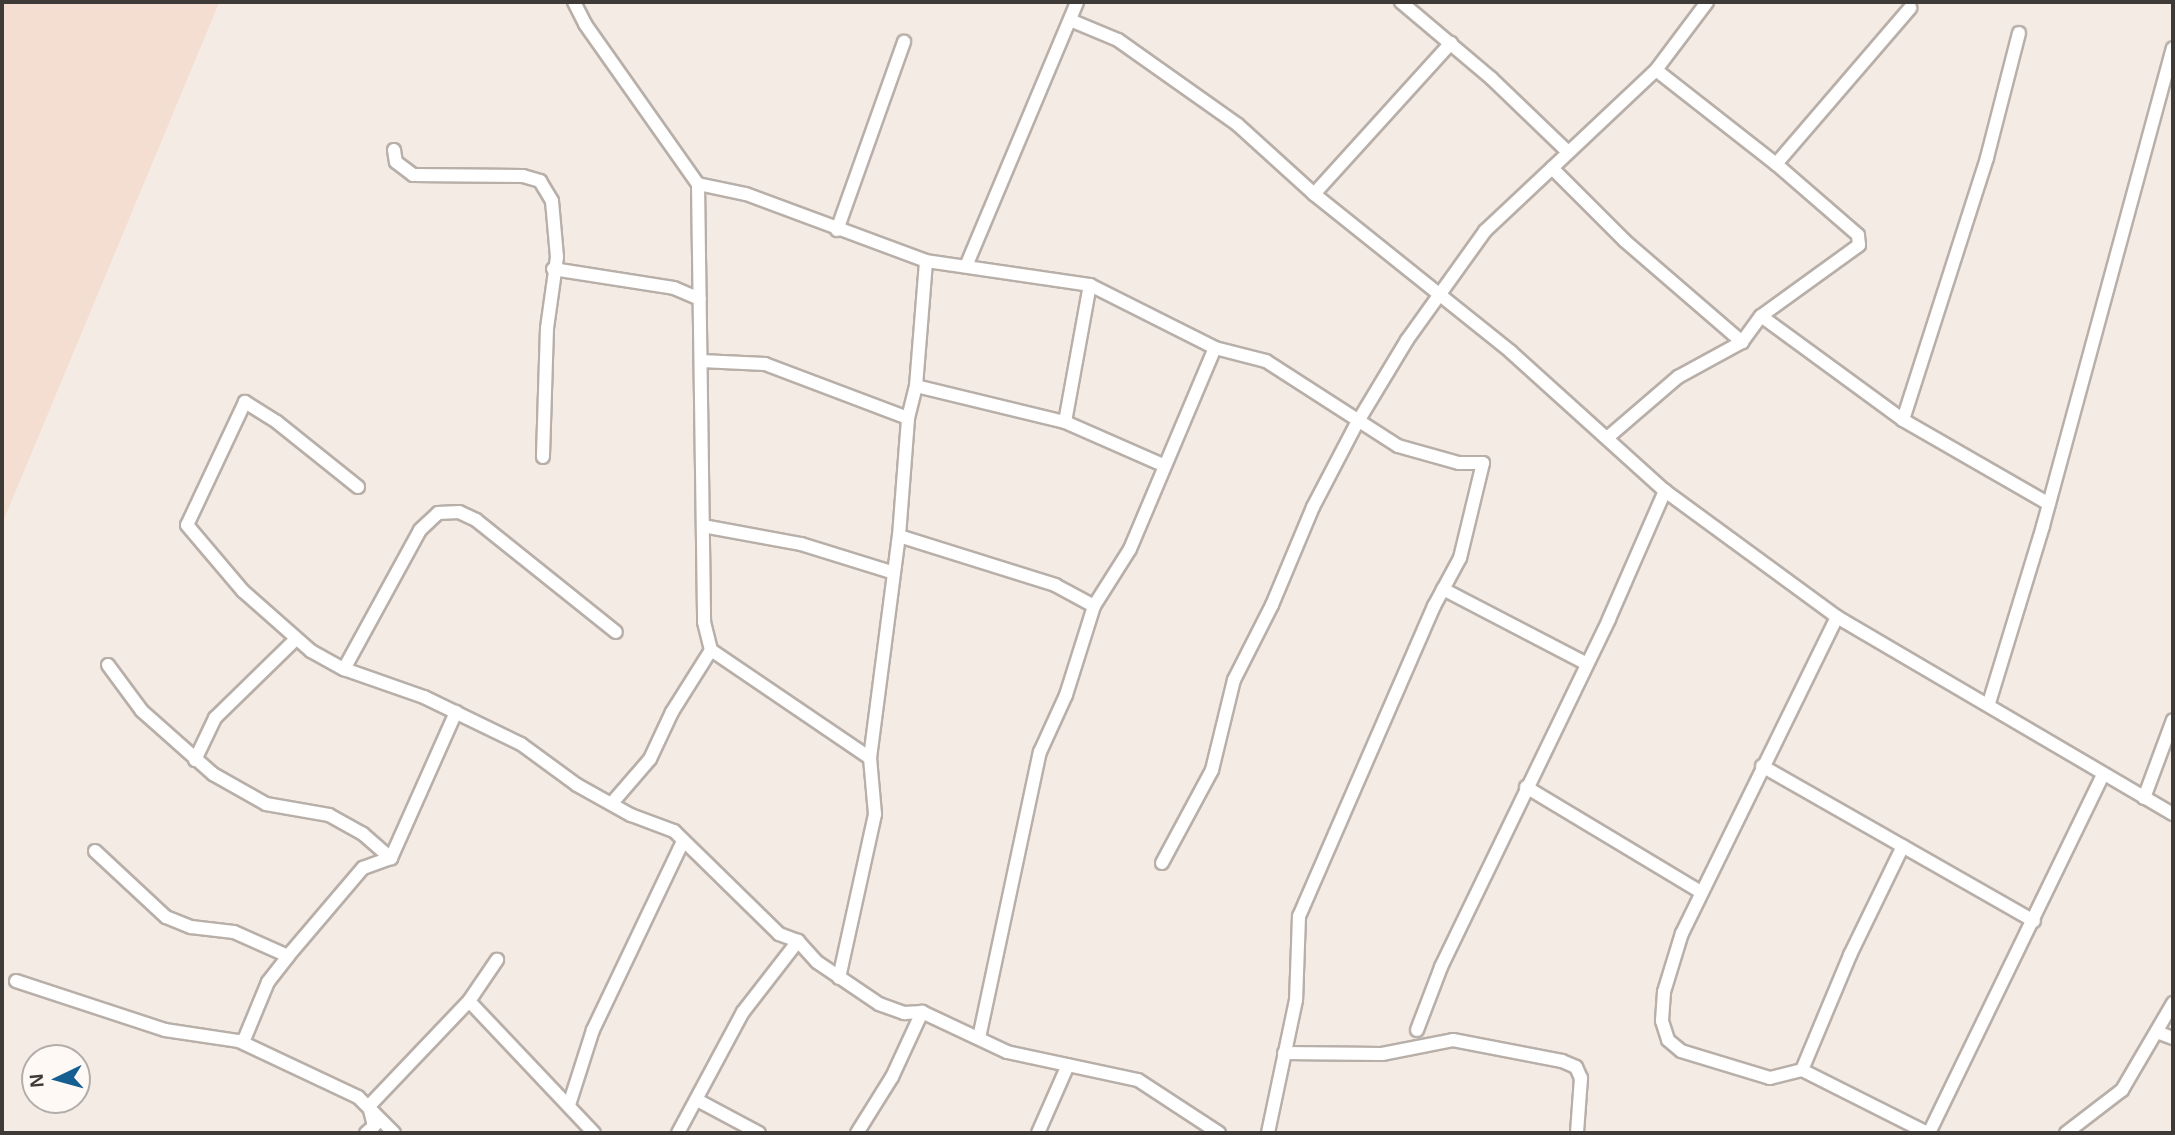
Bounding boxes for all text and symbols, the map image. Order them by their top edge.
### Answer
north arrow [21,1044,91,1114]
text: N [26,1073,48,1088]

